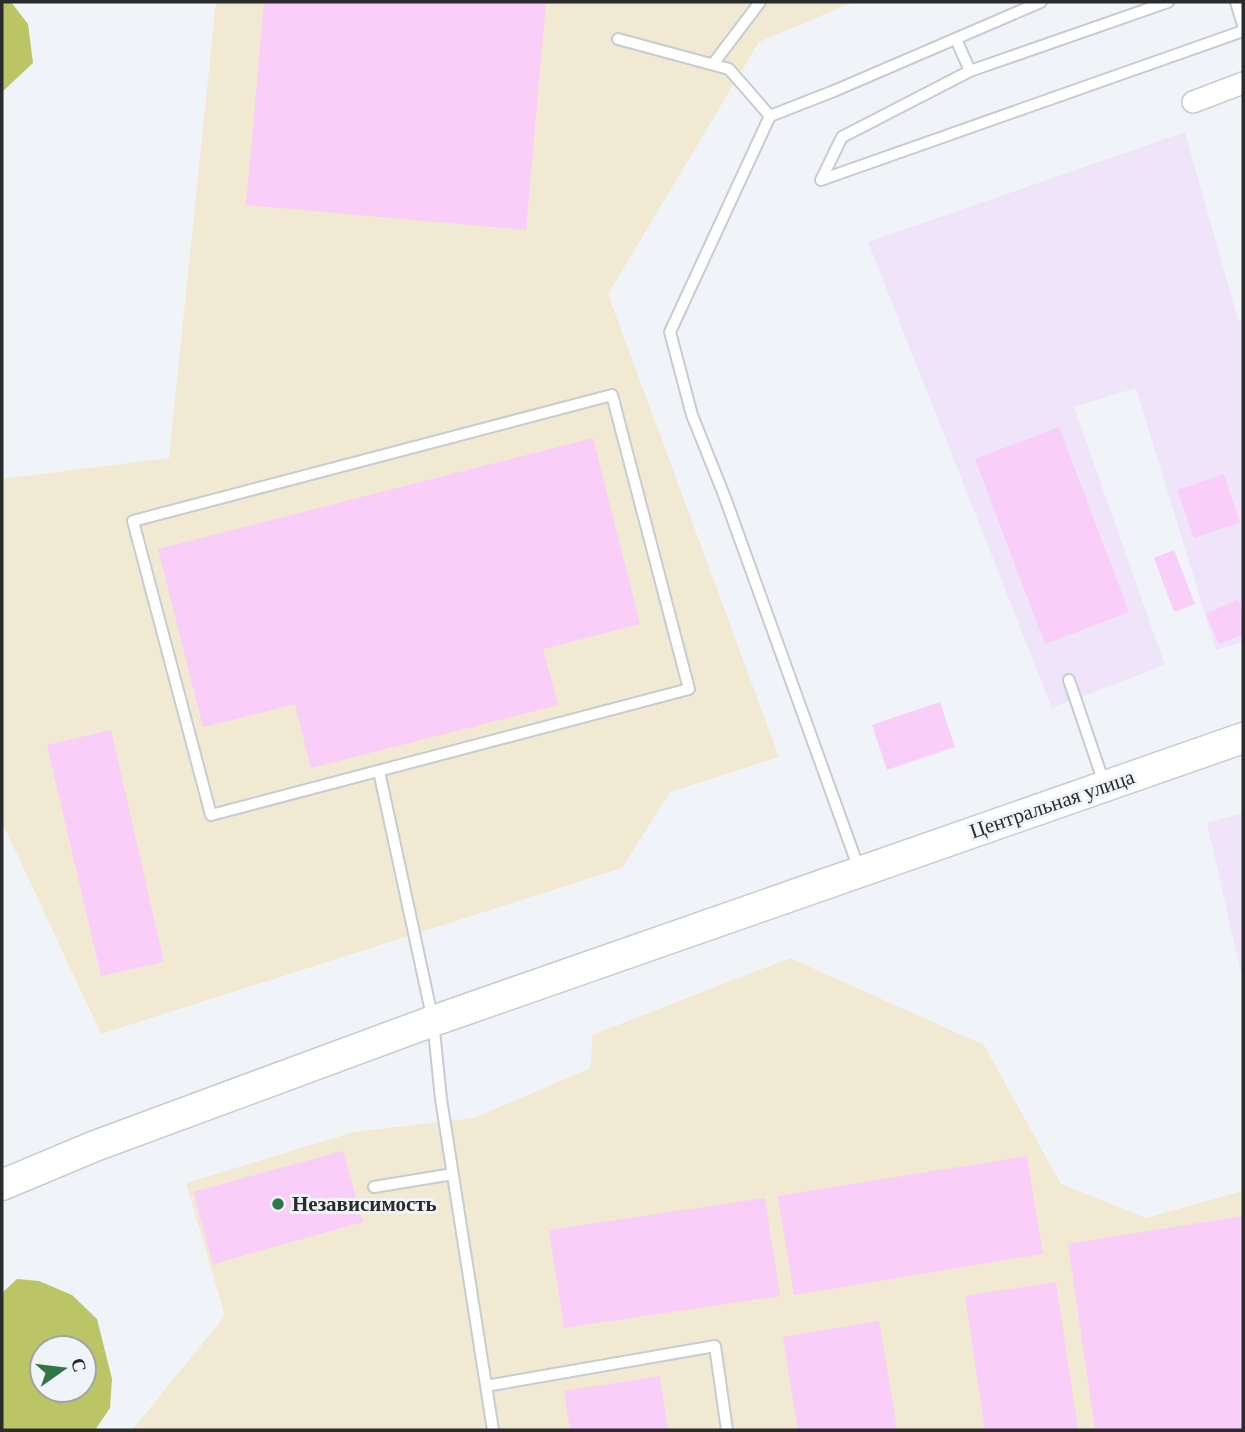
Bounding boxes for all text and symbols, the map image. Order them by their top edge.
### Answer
street label: Центральная улица [967,764,1138,843]
place label: Независимость [292,1192,437,1216]
marker: Независимость [270,1196,286,1212]
north arrow [28,1334,98,1404]
text: С [67,1356,91,1374]

